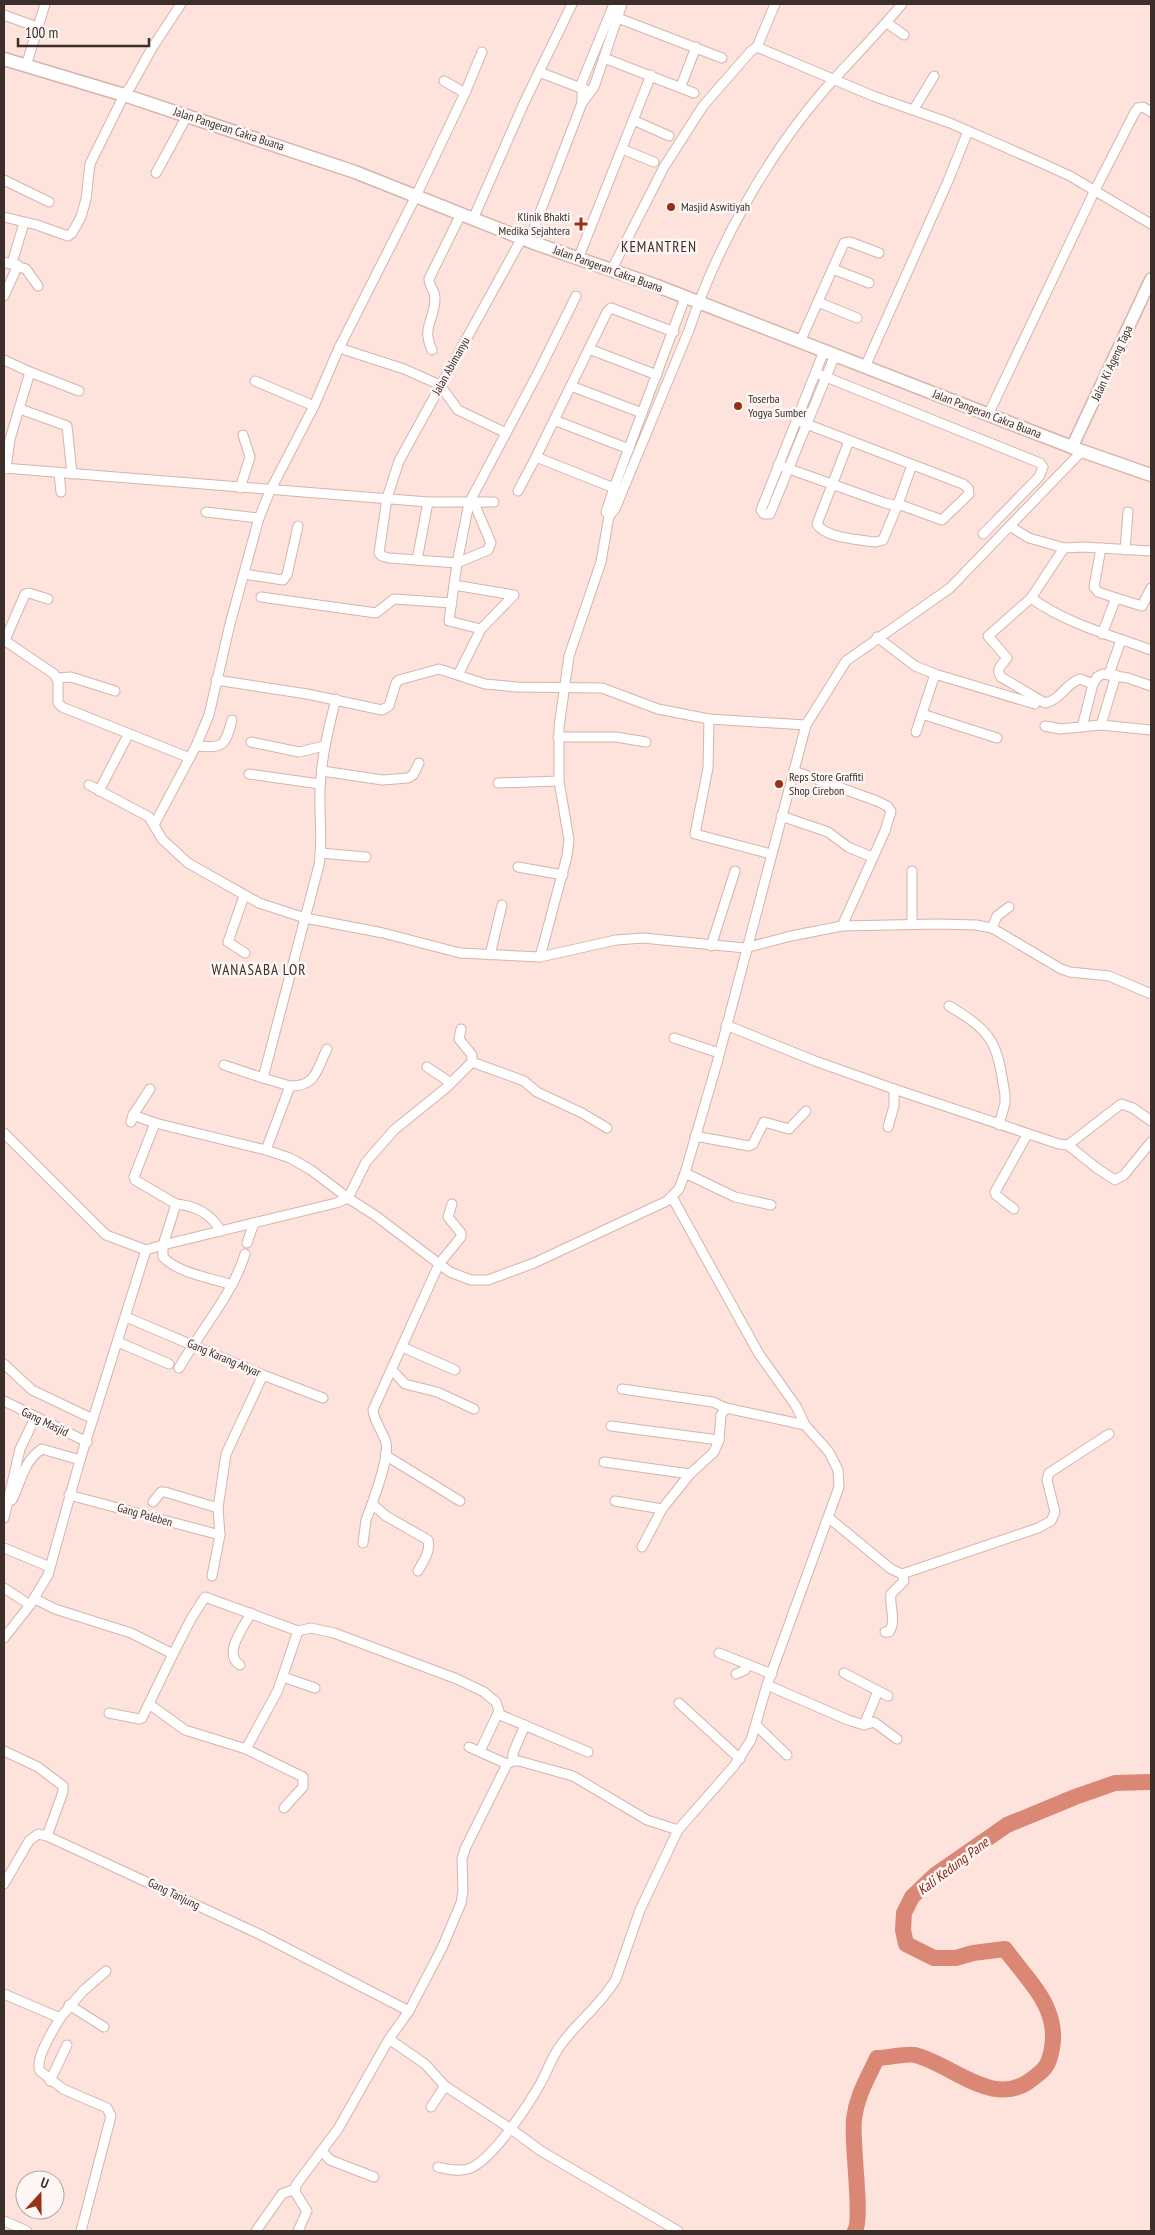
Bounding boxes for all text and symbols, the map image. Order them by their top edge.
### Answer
scale bar [18,15,149,47]
text: 100 m [25,23,58,42]
street label: Jalan Pangeran Cakra Buana [171,103,287,154]
place label: Masjid Aswitiyah [681,199,750,214]
marker: Masjid Aswitiyah [665,201,677,213]
place label: Klinik Bhakti Medika Sejahtera [499,209,570,238]
marker: Klinik Bhakti Medika Sejahtera [574,217,588,231]
district label: KEMANTREN [621,237,697,256]
street label: Jalan Pangeran Cakra Buana [550,241,665,295]
street label: Jalan Ki Ageng Tapa [1087,323,1136,404]
street label: Jalan Abimanyu [428,334,473,398]
street label: Jalan Pangeran Cakra Buana [930,385,1044,441]
place label: Toserba Yogya Sumber [748,391,807,420]
marker: Toserba Yogya Sumber [732,400,744,412]
place label: Reps Store Graffiti Shop Cirebon [789,769,864,798]
marker: Reps Store Graffiti Shop Cirebon [773,778,785,790]
district label: WANASABA LOR [211,960,307,979]
street label: Gang Karang Anyar [185,1335,264,1380]
street label: Gang Masjid [19,1404,71,1439]
street label: Gang Paleben [116,1499,174,1530]
water label: Kali Kedung Pane [914,1833,993,1899]
street label: Gang Tanjung [146,1875,203,1913]
north arrow [15,2170,65,2220]
text: U [38,2173,51,2193]

